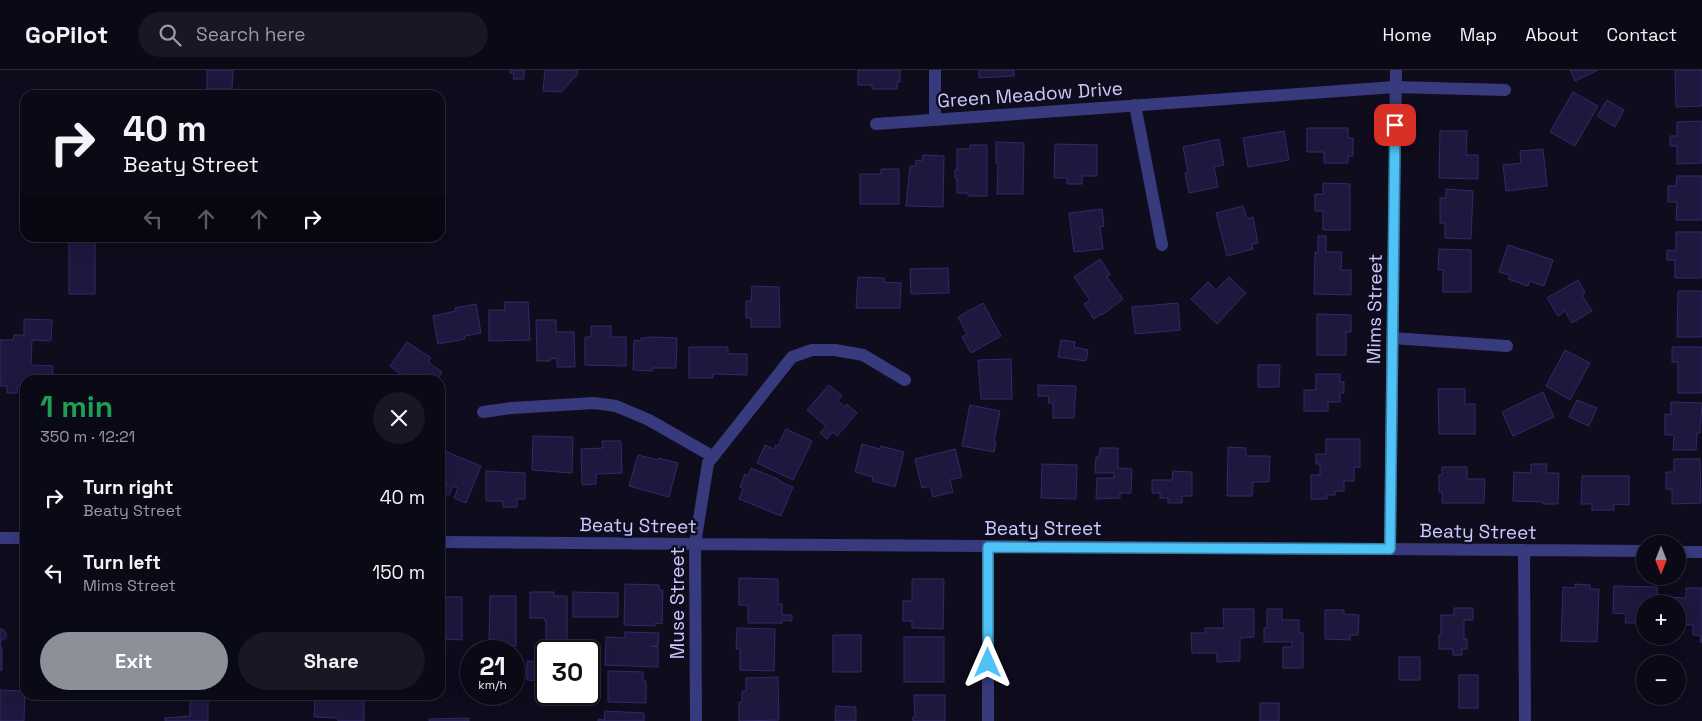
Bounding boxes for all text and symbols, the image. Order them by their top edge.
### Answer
search box [138,12,488,57]
text: GoPilot [25,19,108,50]
icon: search [156,21,184,49]
text: Search here [196,22,306,47]
text: Home [1383,23,1432,46]
text: Map [1460,23,1497,46]
text: About [1525,23,1579,46]
text: Contact [1607,23,1677,46]
street label: Green Meadow Drive [936,76,1124,113]
pin [1374,104,1416,146]
text: 40 m [123,107,207,151]
icon: right [40,110,105,175]
icon: arrive [1381,111,1409,139]
text: Beaty Street [123,150,259,178]
icon: left [139,205,167,233]
icon: ahead [192,205,220,233]
icon: ahead [245,205,273,233]
icon: right [298,205,326,233]
street label: Mims Street [1361,254,1388,364]
text: 1 min [40,387,113,426]
button: close [373,392,425,444]
text: 350 m · 12:21 [40,426,135,447]
text: Turn right [83,475,173,500]
icon: right [40,484,68,512]
text: 40 m [380,485,425,510]
text: Beaty Street [83,500,182,521]
street label: Beaty Street [579,512,697,539]
street label: Beaty Street [984,516,1102,541]
street label: Beaty Street [1419,518,1537,545]
north arrow [1636,535,1686,585]
map controls [1636,535,1686,705]
street label: Muse Street [665,547,690,659]
text: Turn left [83,550,161,575]
icon: left [40,559,68,587]
text: 150 m [372,560,425,585]
text: Mims Street [83,575,176,596]
button: + [1636,595,1686,645]
button: Exit [40,632,228,690]
button: Share [238,632,425,690]
position arrow [961,636,1013,688]
speed limit sign: 30 [535,640,600,705]
text: 21 [479,650,506,682]
button: − [1636,655,1686,705]
text: km/h [478,677,507,693]

